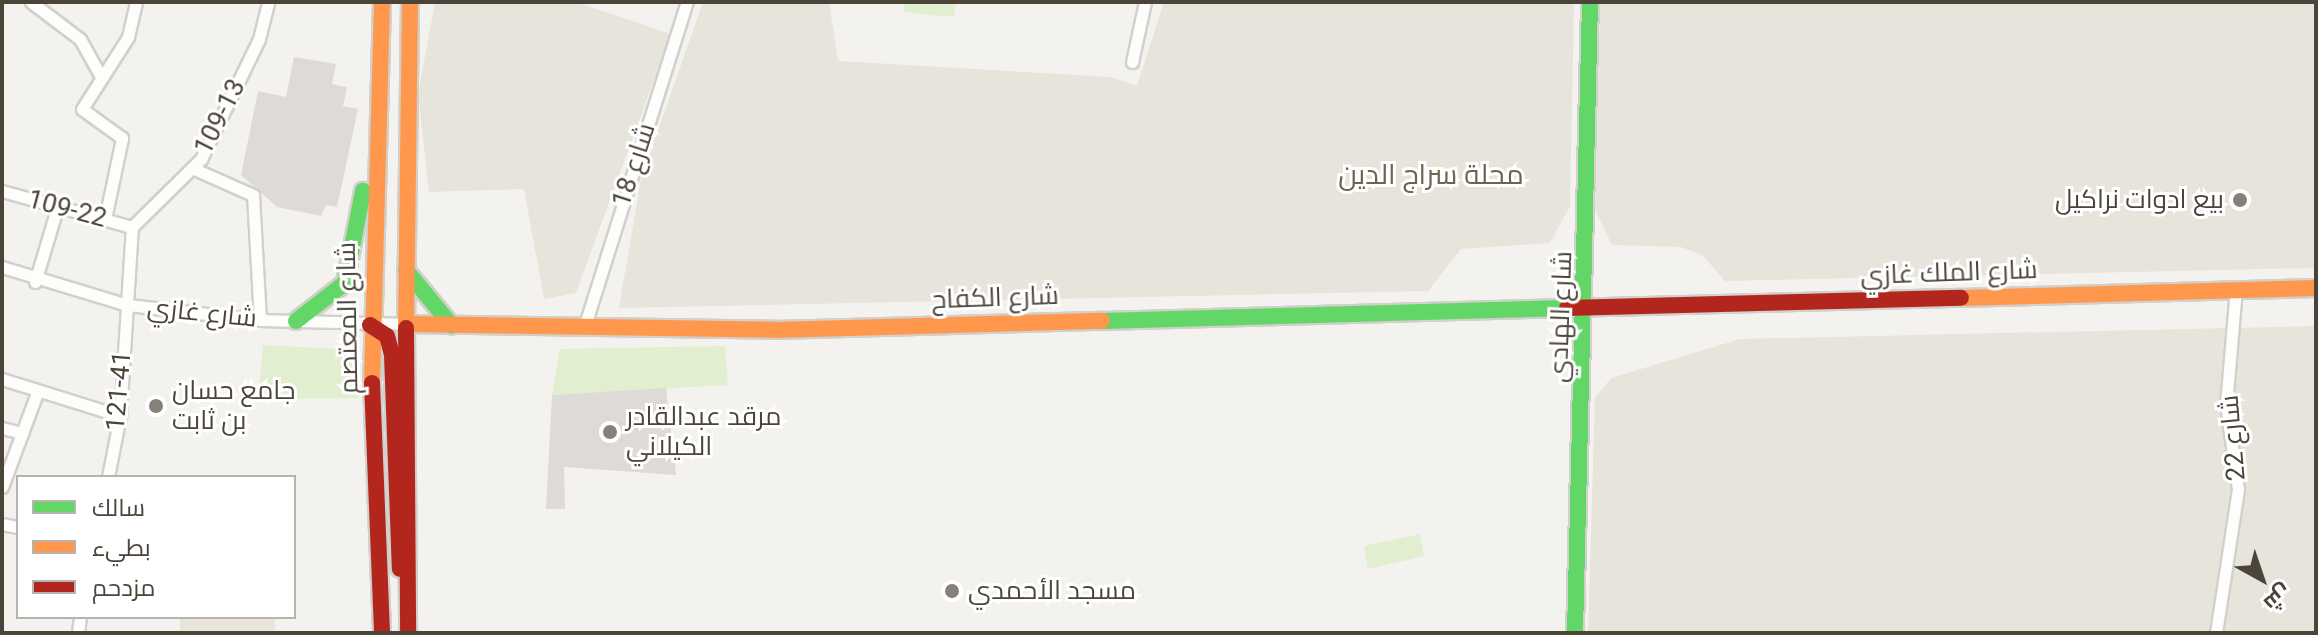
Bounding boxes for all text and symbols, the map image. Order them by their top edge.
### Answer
street label: 109-13 [188,74,252,160]
street label: شارع 18 [606,119,662,211]
district label: محلة سراج الدين [1338,158,1524,192]
street label: 109-22 [24,184,110,234]
place label: بيع ادوات نراكيل [2055,184,2224,216]
marker: بيع ادوات نراكيل [2231,191,2249,209]
street label: شارع المعتصم [331,242,365,394]
street label: شارع الهادي [1543,251,1579,383]
street label: شارع الملك غازي [1860,254,2038,292]
street label: شارع الكفاح [931,280,1059,316]
street label: شارع غازي [146,292,258,334]
street label: 121-41 [100,350,138,432]
place label: جامع حسان بن ثابت [172,375,295,436]
street label: شارع 22 [2214,394,2252,482]
marker: جامع حسان بن ثابت [147,397,165,415]
place label: مرقد عبدالقادر الكيلاني [626,401,781,462]
marker: مرقد عبدالقادر الكيلاني [601,423,619,441]
legend [16,475,296,619]
text: سالك [92,494,145,522]
text: بطيء [92,534,151,562]
north arrow [2222,539,2302,619]
text: مزدحم [92,574,155,602]
place label: مسجد الأحمدي [968,575,1136,607]
text: ش [2259,579,2297,616]
marker: مسجد الأحمدي [943,582,961,600]

